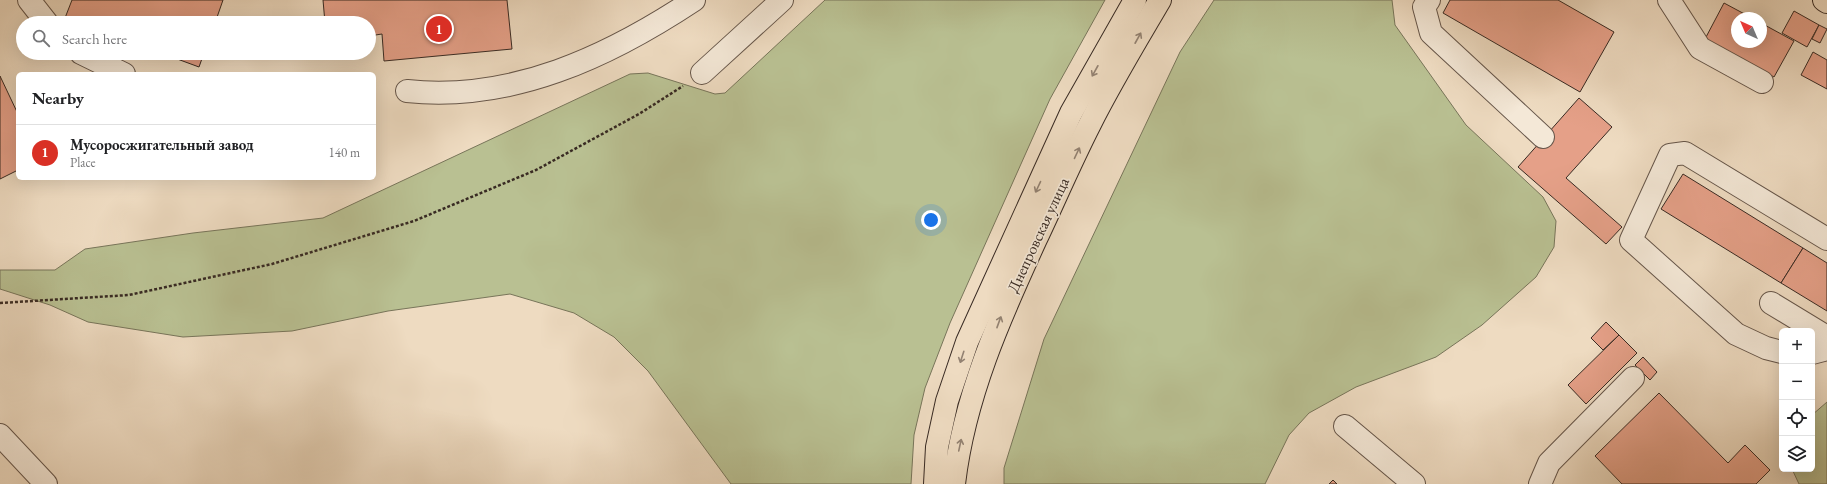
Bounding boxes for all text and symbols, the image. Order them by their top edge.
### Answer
north arrow [1731,12,1767,48]
pin: 1 [426,14,452,44]
search box [16,16,376,60]
icon: search [30,27,52,49]
text: Search here [62,29,127,48]
one-way arrow [1135,32,1143,44]
one-way arrow [1091,65,1099,77]
text: Nearby [32,87,84,109]
text: Мусоросжигательный завод [70,135,254,154]
text: 1 [42,144,48,161]
text: 140 m [329,144,360,161]
one-way arrow [1073,147,1081,159]
text: Place [70,154,96,171]
street label: Днепровская улица [1002,174,1074,296]
one-way arrow [1034,181,1041,193]
your location [921,210,941,230]
one-way arrow [996,316,1004,328]
map controls [1779,328,1815,472]
button: + [1779,328,1815,364]
one-way arrow [958,350,965,363]
button: − [1779,364,1815,400]
button: locate [1779,400,1815,436]
button: layers [1779,436,1815,472]
one-way arrow [956,439,964,452]

